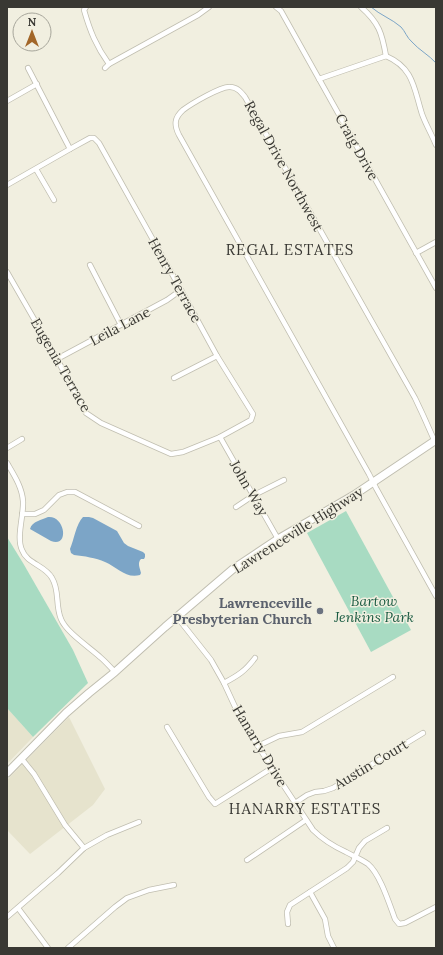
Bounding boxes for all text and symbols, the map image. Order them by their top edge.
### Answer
north arrow [12,12,52,52]
text: N [28,15,37,29]
street label: Regal Drive Northwest [241,98,328,235]
street label: Craig Drive [331,111,383,184]
street label: Henry Terrace [144,234,206,326]
district label: REGAL ESTATES [226,240,354,259]
street label: Leila Lane [87,302,154,349]
street label: Eugenia Terrace [27,315,95,416]
street label: John Way [225,456,273,520]
street label: Lawrenceville Highway [230,482,367,577]
park label: Bartow Jenkins Park [333,592,414,626]
place label: Lawrenceville Presbyterian Church [172,594,312,628]
marker: Lawrenceville Presbyterian Church [315,606,325,616]
street label: Hanarry Drive [229,702,292,790]
street label: Austin Court [330,735,412,794]
district label: HANARRY ESTATES [229,799,381,818]

